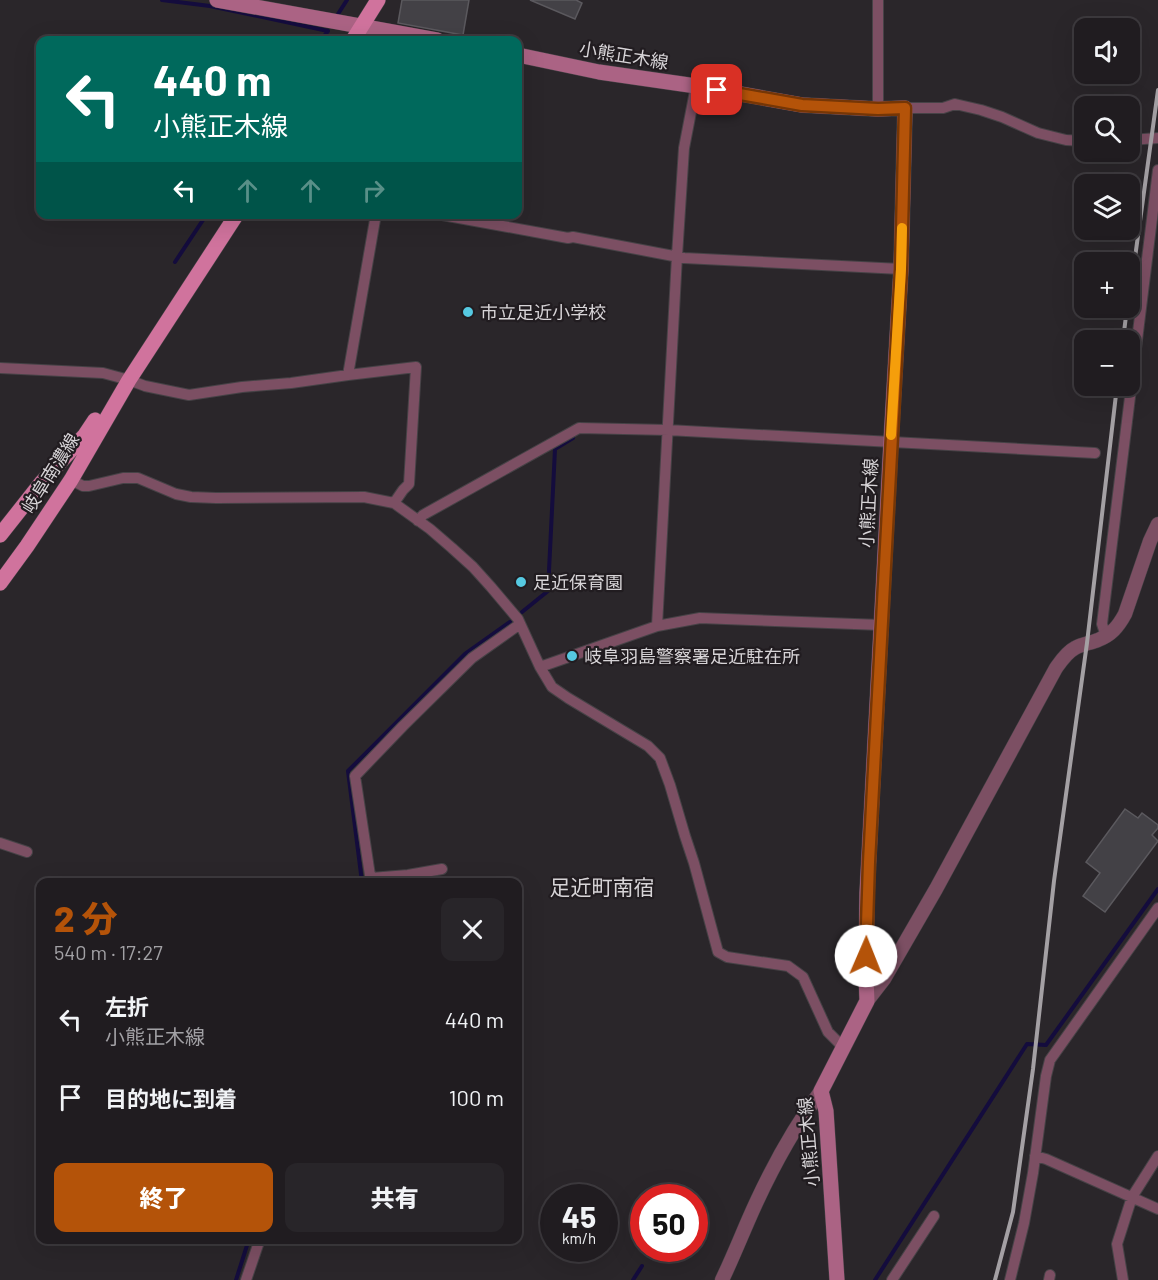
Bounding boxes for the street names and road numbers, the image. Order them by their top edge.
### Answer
street label: 小熊正木線 [578,37,670,73]
street label: 岐阜南濃線 [17,429,83,517]
street label: 小熊正木線 [855,457,881,549]
street label: 小熊正木線 [793,1096,823,1188]

